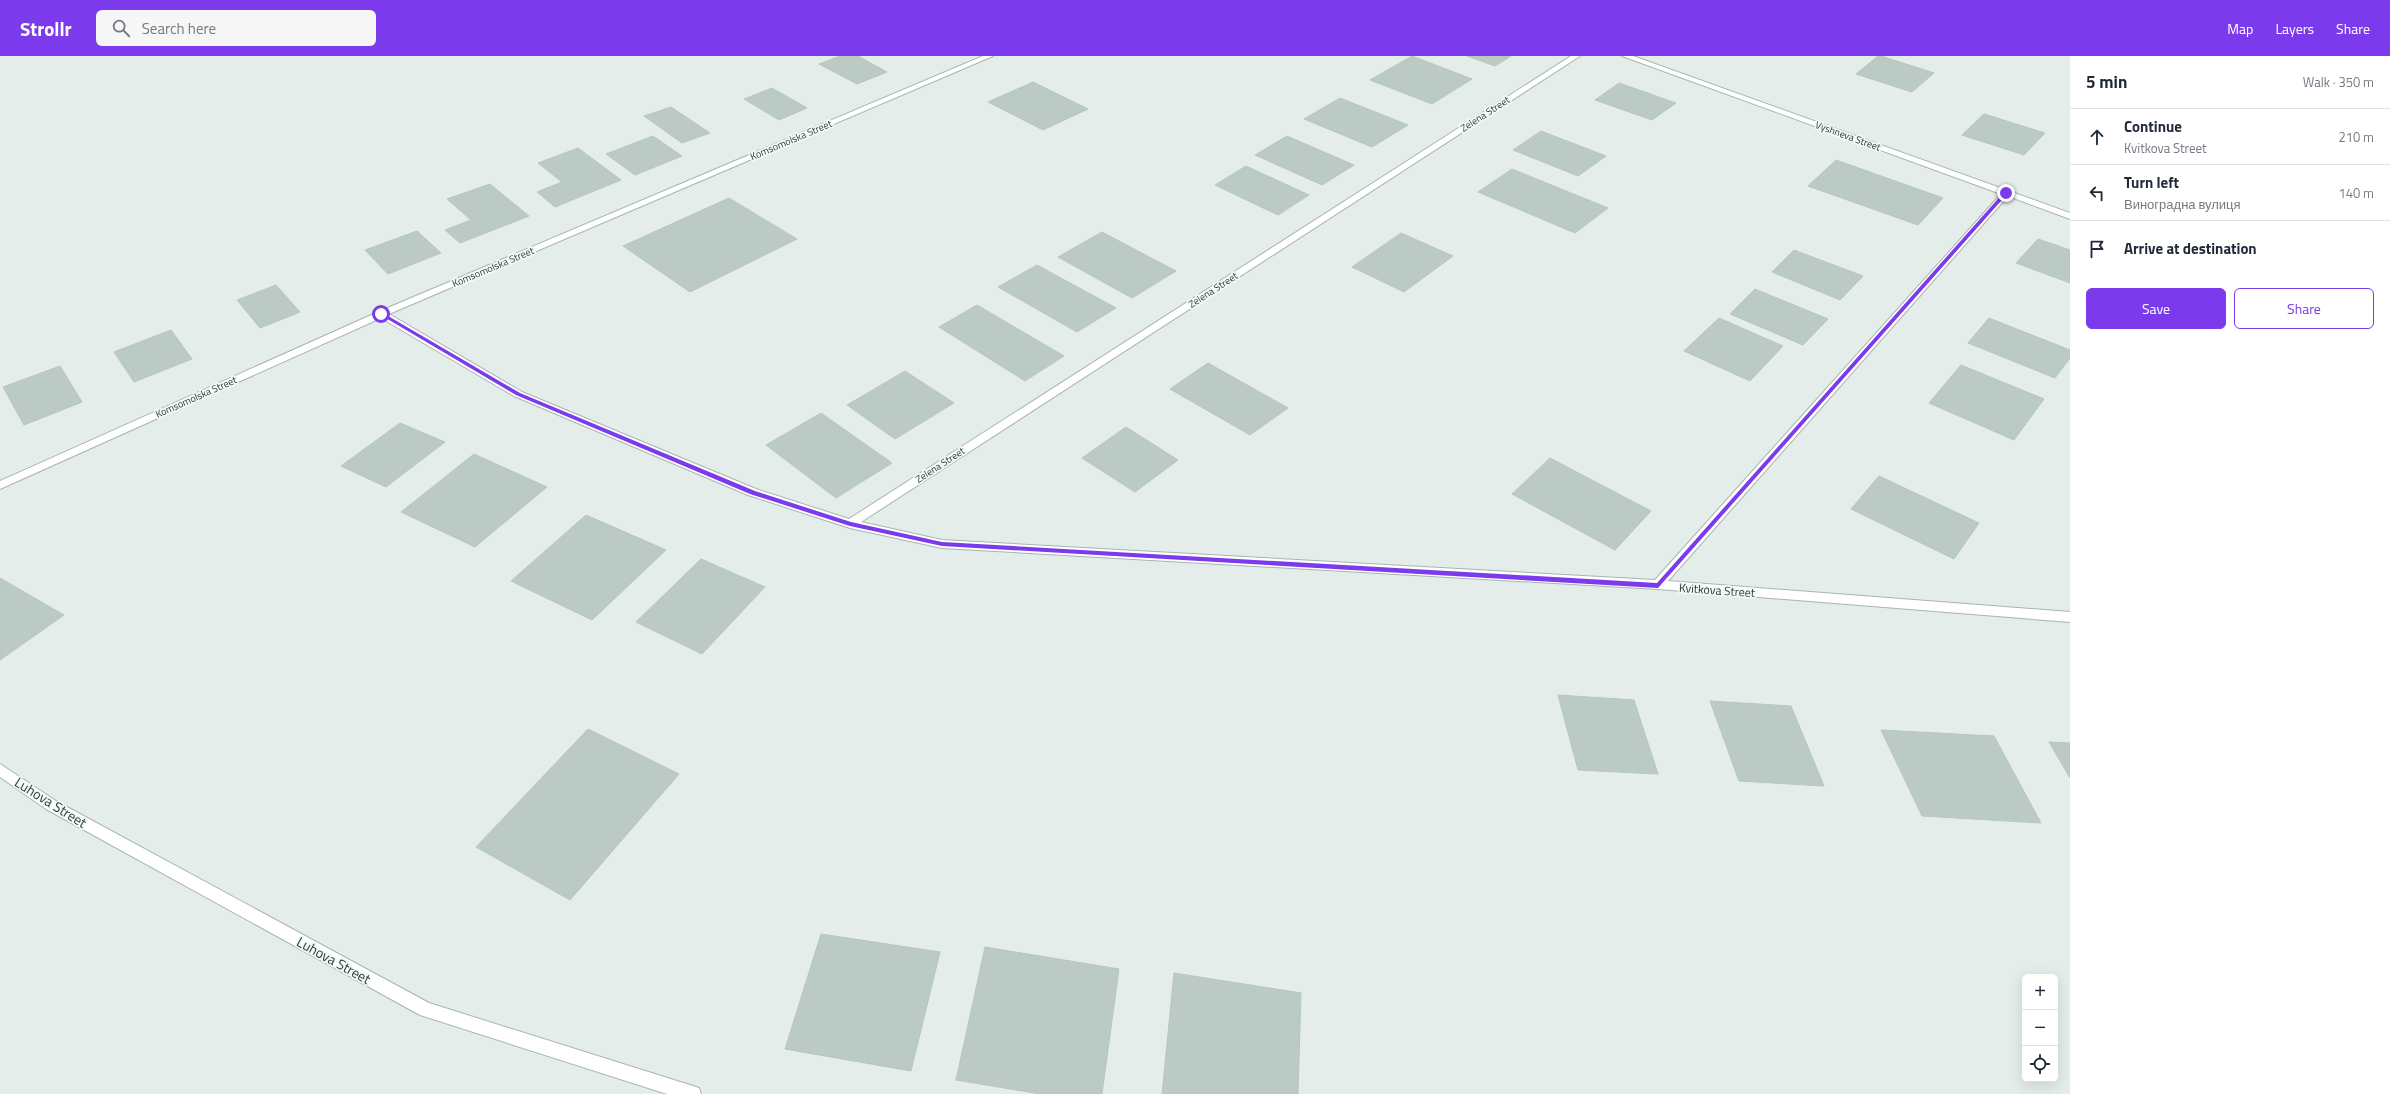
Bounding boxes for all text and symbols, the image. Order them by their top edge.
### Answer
search box [96,10,376,46]
text: Strollr [20,14,72,43]
icon: search [110,17,132,39]
text: Search here [142,17,216,40]
text: Map [2227,18,2253,39]
text: Layers [2275,18,2314,39]
text: Share [2336,18,2370,39]
text: 5 min [2086,69,2127,95]
text: Walk · 350 m [2303,72,2374,92]
street label: Zelena Street [1457,92,1513,136]
text: Continue [2124,115,2182,138]
street label: Komsomolska Street [748,116,835,164]
street label: Vyshneva Street [1813,117,1883,155]
icon: ahead [2086,126,2108,148]
text: 210 m [2338,127,2374,147]
text: Kvitkova Street [2124,138,2207,158]
text: Turn left [2124,171,2179,194]
icon: left [2086,182,2108,204]
text: 140 m [2338,183,2374,203]
route end [1997,184,2015,202]
text: Виноградна вулиця [2124,194,2241,214]
text: Arrive at destination [2124,237,2257,260]
icon: arrive [2086,238,2108,260]
street label: Komsomolska Street [450,243,537,291]
street label: Zelena Street [1185,268,1241,312]
button: Save [2086,288,2226,329]
button: Share [2234,288,2374,329]
route start [372,305,390,323]
street label: Komsomolska Street [153,372,239,422]
street label: Zelena Street [912,443,968,487]
street label: Kvitkova Street [1678,578,1756,602]
street label: Luhova Street [11,771,91,833]
street label: Luhova Street [293,931,375,989]
map controls [2022,974,2058,1082]
button: + [2022,974,2058,1010]
button: − [2022,1010,2058,1046]
button: locate [2022,1046,2058,1082]

